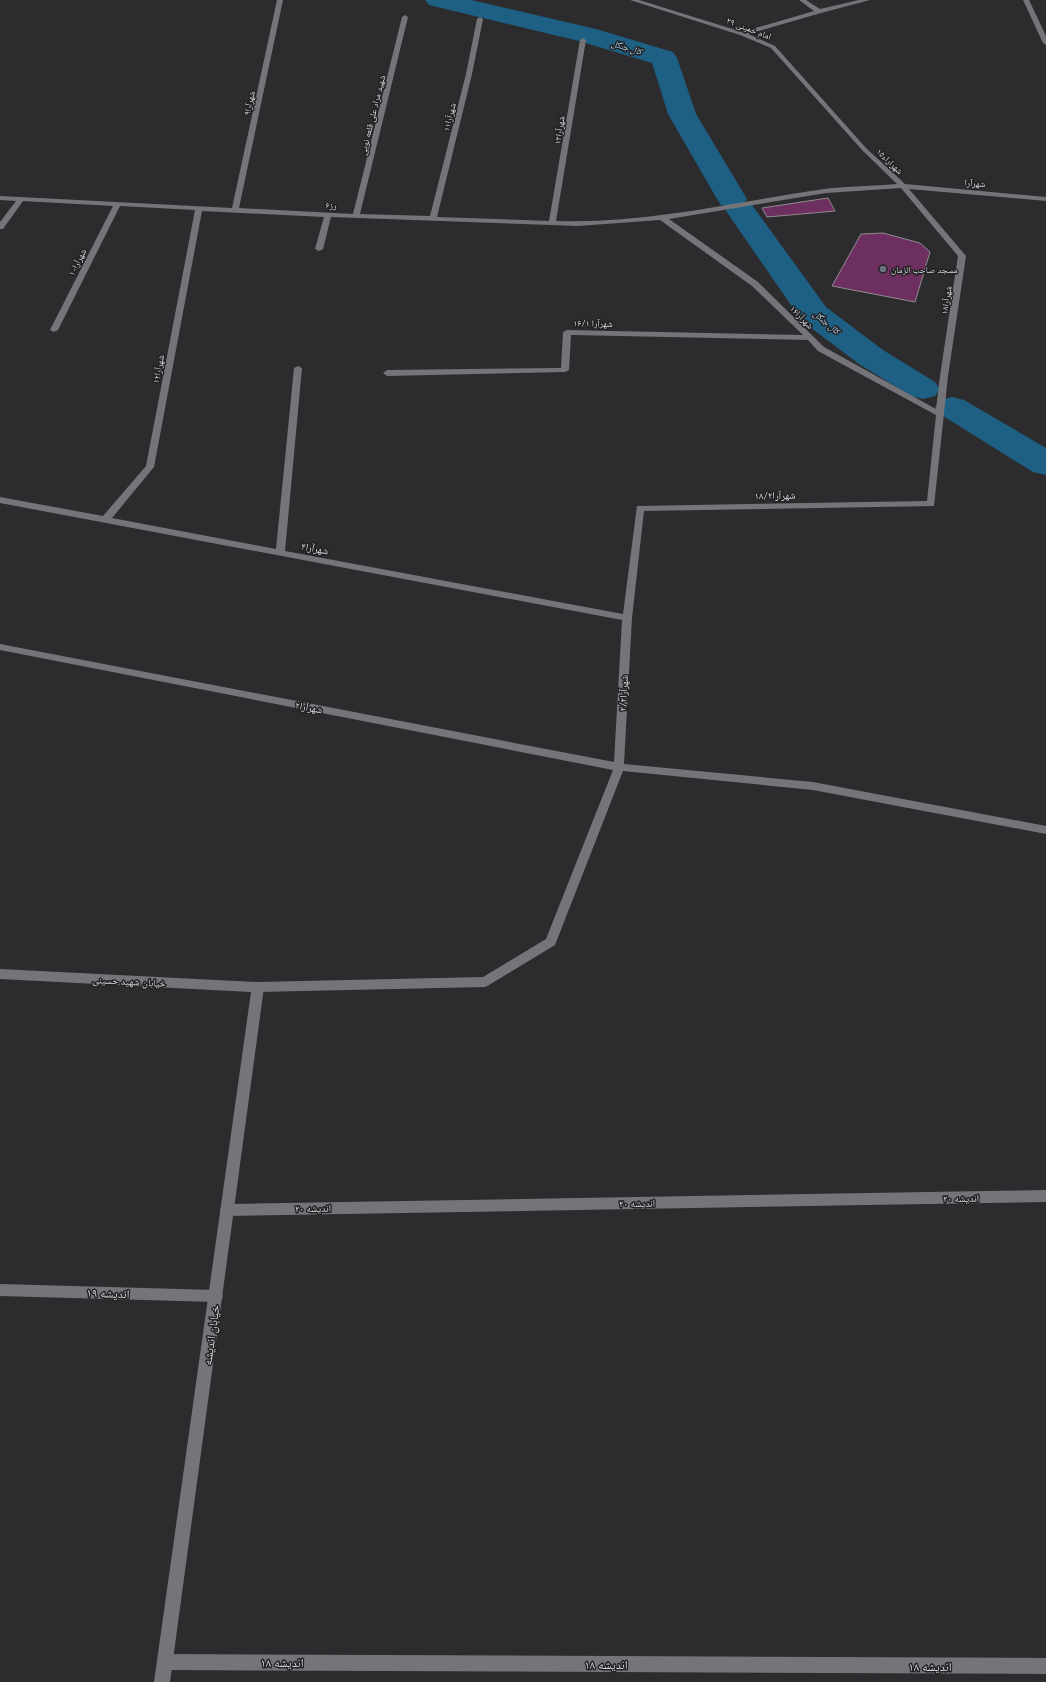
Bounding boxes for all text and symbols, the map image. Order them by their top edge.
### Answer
street label: امام خمینی ۲۹ [724,14,773,43]
water label: کال جنگل [610,37,646,58]
street label: شهید مراد علی قلعه نویی [357,74,387,156]
street label: شهرآرا۹ [241,90,257,116]
street label: شهرآرا۱۱ [440,102,458,132]
street label: شهرآرا۱۳ [551,115,567,145]
street label: شهراراء۱۵ [874,146,906,176]
street label: شهرآرا [964,177,986,189]
street label: رز۶ [325,199,337,211]
street label: شهرآرا۱۰ [66,247,88,277]
marker: مسجد صاحب الزمان [878,264,888,274]
place label: مسجد صاحب الزمان [891,264,958,275]
street label: شهرآرا۱۸ [938,285,954,315]
street label: شهرآرا۱۶ [788,303,816,331]
water label: کال جنگل [811,308,844,338]
street label: شهرآرا ۱۶/۱ [573,317,613,329]
street label: شهرآرا۱۲ [150,354,166,384]
street label: شهرآرا۱۸/۲ [754,489,796,501]
street label: شهرآرا۴ [300,539,330,557]
street label: شهرآرا۲/۲ [616,674,630,712]
street label: شهرآرا۲ [294,698,324,716]
street label: خیابان شهید حسینی [92,973,167,990]
street label: اندیشه ۲۰ [943,1192,979,1204]
street label: اندیشه ۲۰ [619,1197,655,1209]
street label: اندیشه ۲۰ [295,1202,331,1214]
street label: اندیشه ۱۹ [86,1285,130,1301]
street label: خیابان اندیشه [199,1304,223,1366]
street label: اندیشه ۱۸ [260,1655,304,1670]
street label: اندیشه ۱۸ [584,1657,628,1672]
street label: اندیشه ۱۸ [908,1659,952,1674]

